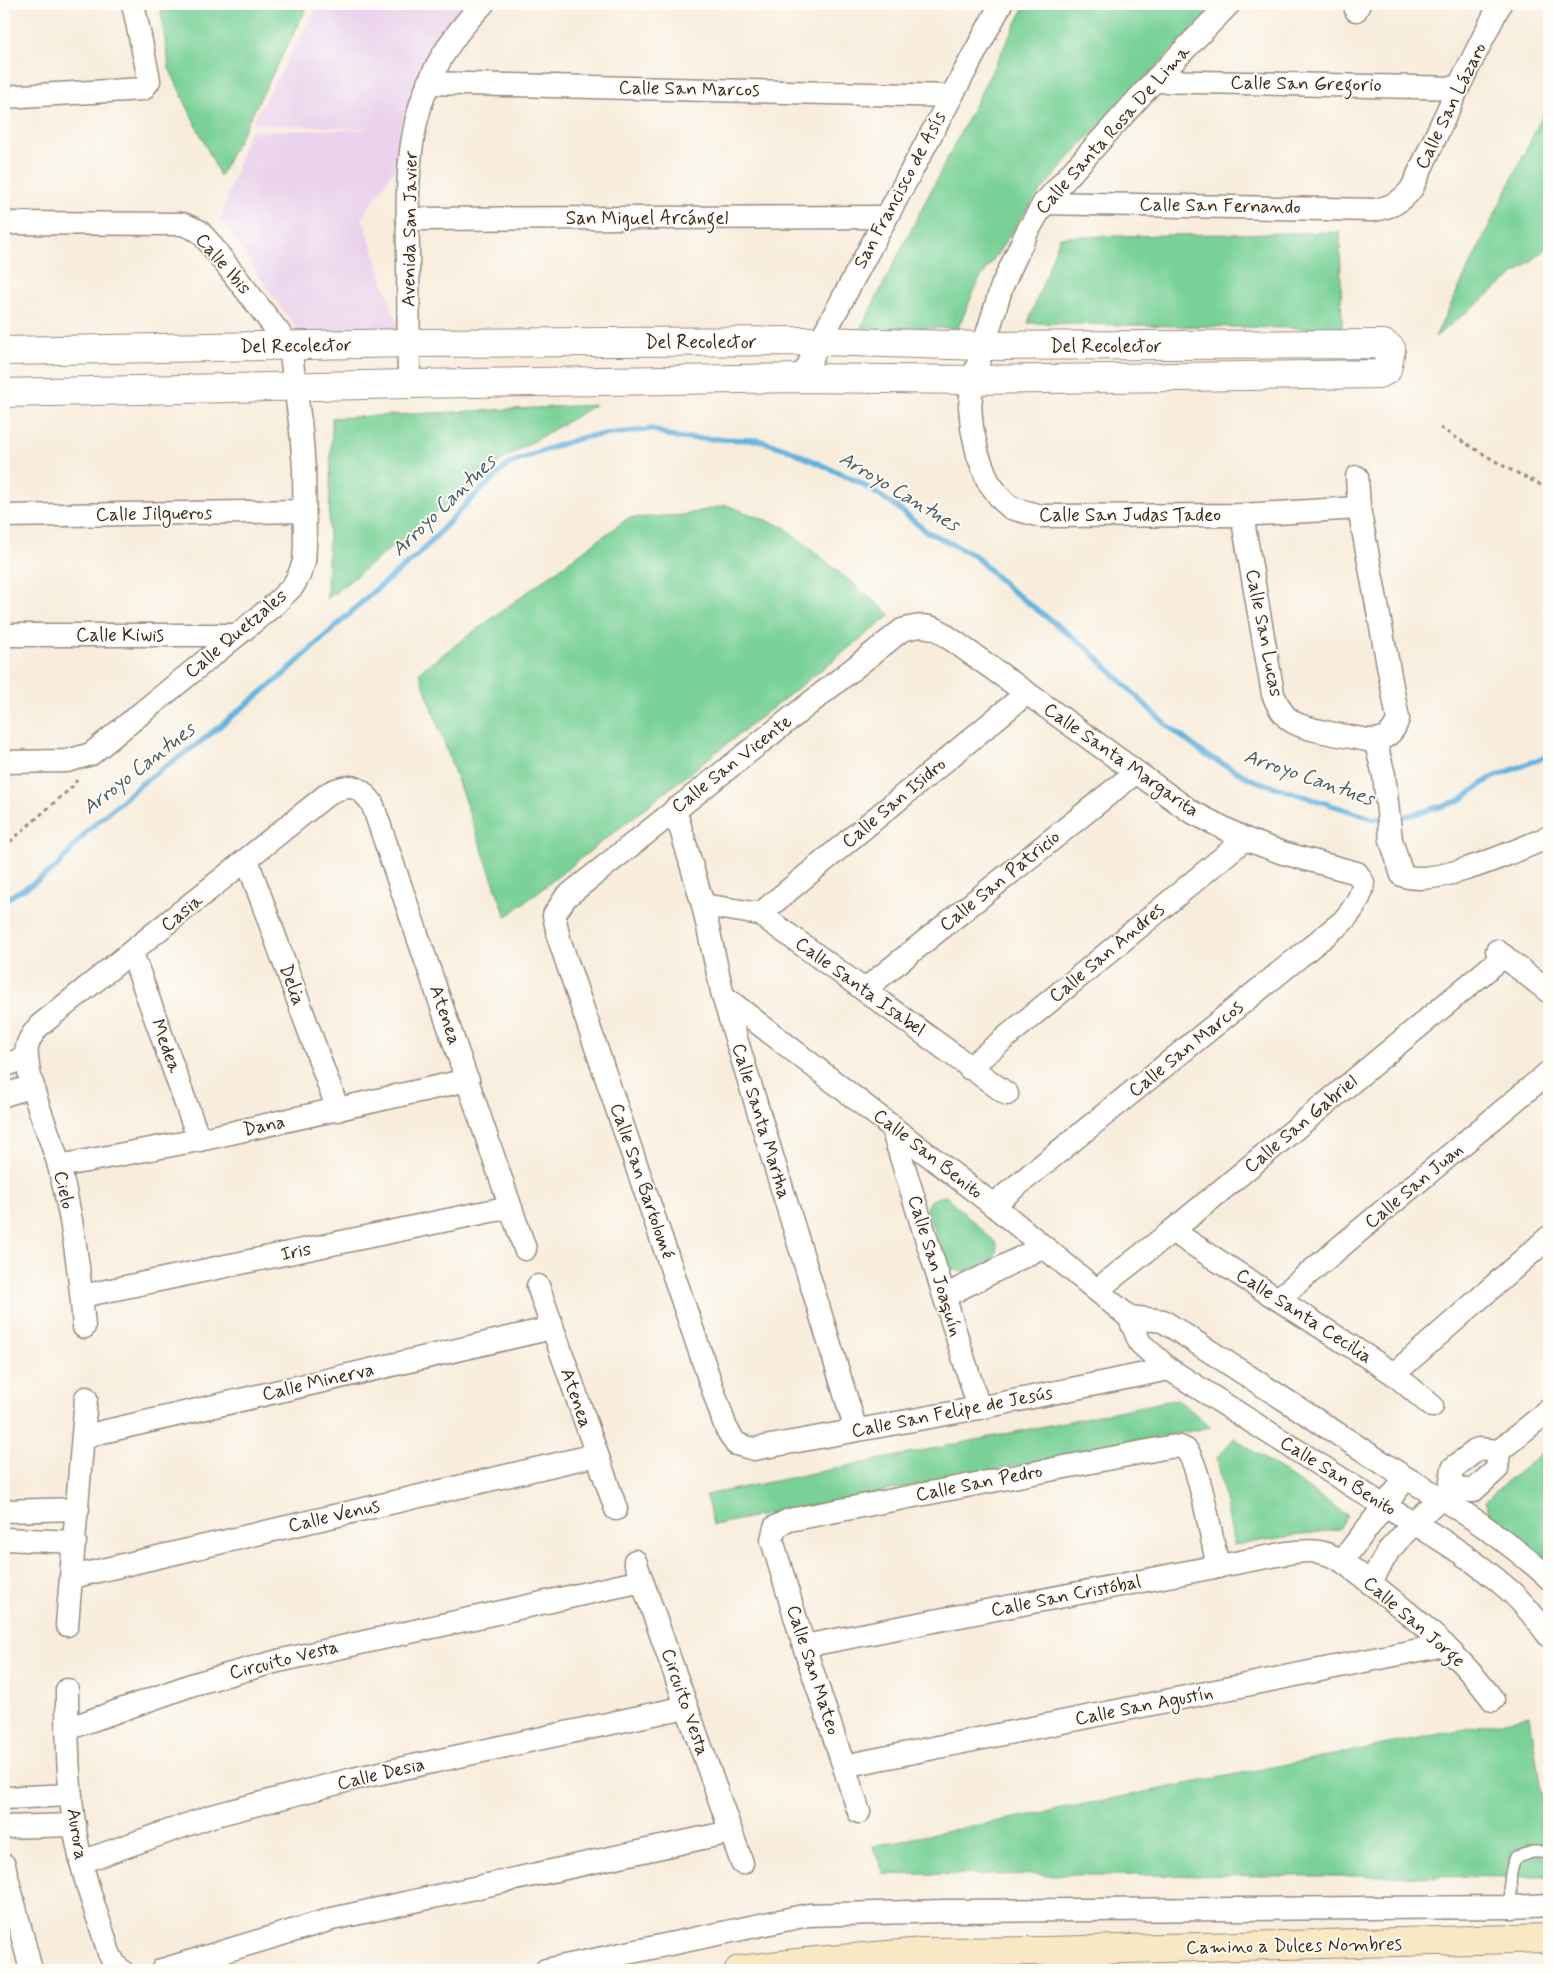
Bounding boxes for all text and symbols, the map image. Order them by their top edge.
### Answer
street label: Calle San Lázaro [1409,38,1493,174]
street label: Calle Santa Rosa De Lima [1030,40,1196,220]
street label: Calle San Gregorio [1230,70,1382,101]
street label: Calle San Marcos [618,75,760,103]
street label: San Francisco de Asís [848,106,952,273]
street label: Avenida San Javier [396,151,424,307]
street label: Calle San Fernando [1139,192,1301,220]
street label: San Miguel Arcángel [566,206,729,234]
street label: Calle Ibis [189,228,257,300]
street label: Del Recolector [645,330,757,355]
street label: Del Recolector [240,333,352,359]
street label: Del Recolector [1050,334,1162,359]
water label: Arroyo Cantues [834,446,966,540]
water label: Arroyo Cantues [386,448,504,563]
street label: Calle Jilgueros [96,500,213,530]
street label: Calle San Judas Tadeo [1039,503,1221,528]
street label: Calle San Lucas [1239,567,1289,699]
street label: Calle Quetzales [180,584,292,684]
street label: Calle Kiwis [76,623,164,648]
street label: Calle Santa Margarita [1037,697,1204,825]
street label: Calle San Vicente [667,709,798,819]
water label: Arroyo Cantues [77,715,202,821]
water label: Arroyo Cantues [1240,743,1380,814]
street label: Calle San Isidro [837,752,951,854]
street label: Calle San Patricio [934,825,1066,937]
street label: Casia [156,888,209,938]
street label: Calle San Andres [1044,897,1170,1009]
street label: Calle Santa Isabel [790,931,930,1043]
street label: Delia [273,961,311,1009]
street label: Atenea [423,982,467,1048]
street label: Calle San Marcos [1123,995,1249,1103]
street label: Medea [145,1016,187,1077]
street label: Calle Santa Martha [725,1040,797,1202]
street label: Calle San Gabriel [1239,1069,1363,1179]
street label: Calle San Bartolomé [604,1100,680,1262]
street label: Calle San Benito [868,1103,988,1205]
street label: Dana [241,1109,287,1143]
street label: Calle San Juan [1359,1137,1469,1235]
street label: Cielo [48,1169,80,1211]
street label: Calle San Joaquín [902,1192,968,1340]
street label: Iris [279,1237,313,1267]
street label: Calle Santa Cecilia [1231,1263,1377,1369]
street label: Calle Minerva [260,1357,376,1407]
street label: Atenea [554,1365,598,1431]
street label: Calle San Felipe de Jesús [849,1380,1055,1444]
street label: Calle San Benito [1275,1430,1401,1522]
street label: Calle San Pedro [914,1458,1044,1508]
street label: Calle Venus [286,1493,382,1539]
street label: Calle San Cristóbal [989,1569,1144,1623]
street label: Calle San Jorge [1356,1571,1470,1676]
street label: Calle San Mateo [780,1602,846,1738]
street label: Circuito Vesta [227,1634,341,1686]
street label: Circuito Vesta [655,1645,715,1759]
street label: Calle San Agustín [1073,1680,1216,1734]
street label: Calle Desia [335,1752,427,1796]
street label: Aurora [61,1806,93,1862]
street label: Camino a Dulces Nombres [1186,1932,1402,1960]

